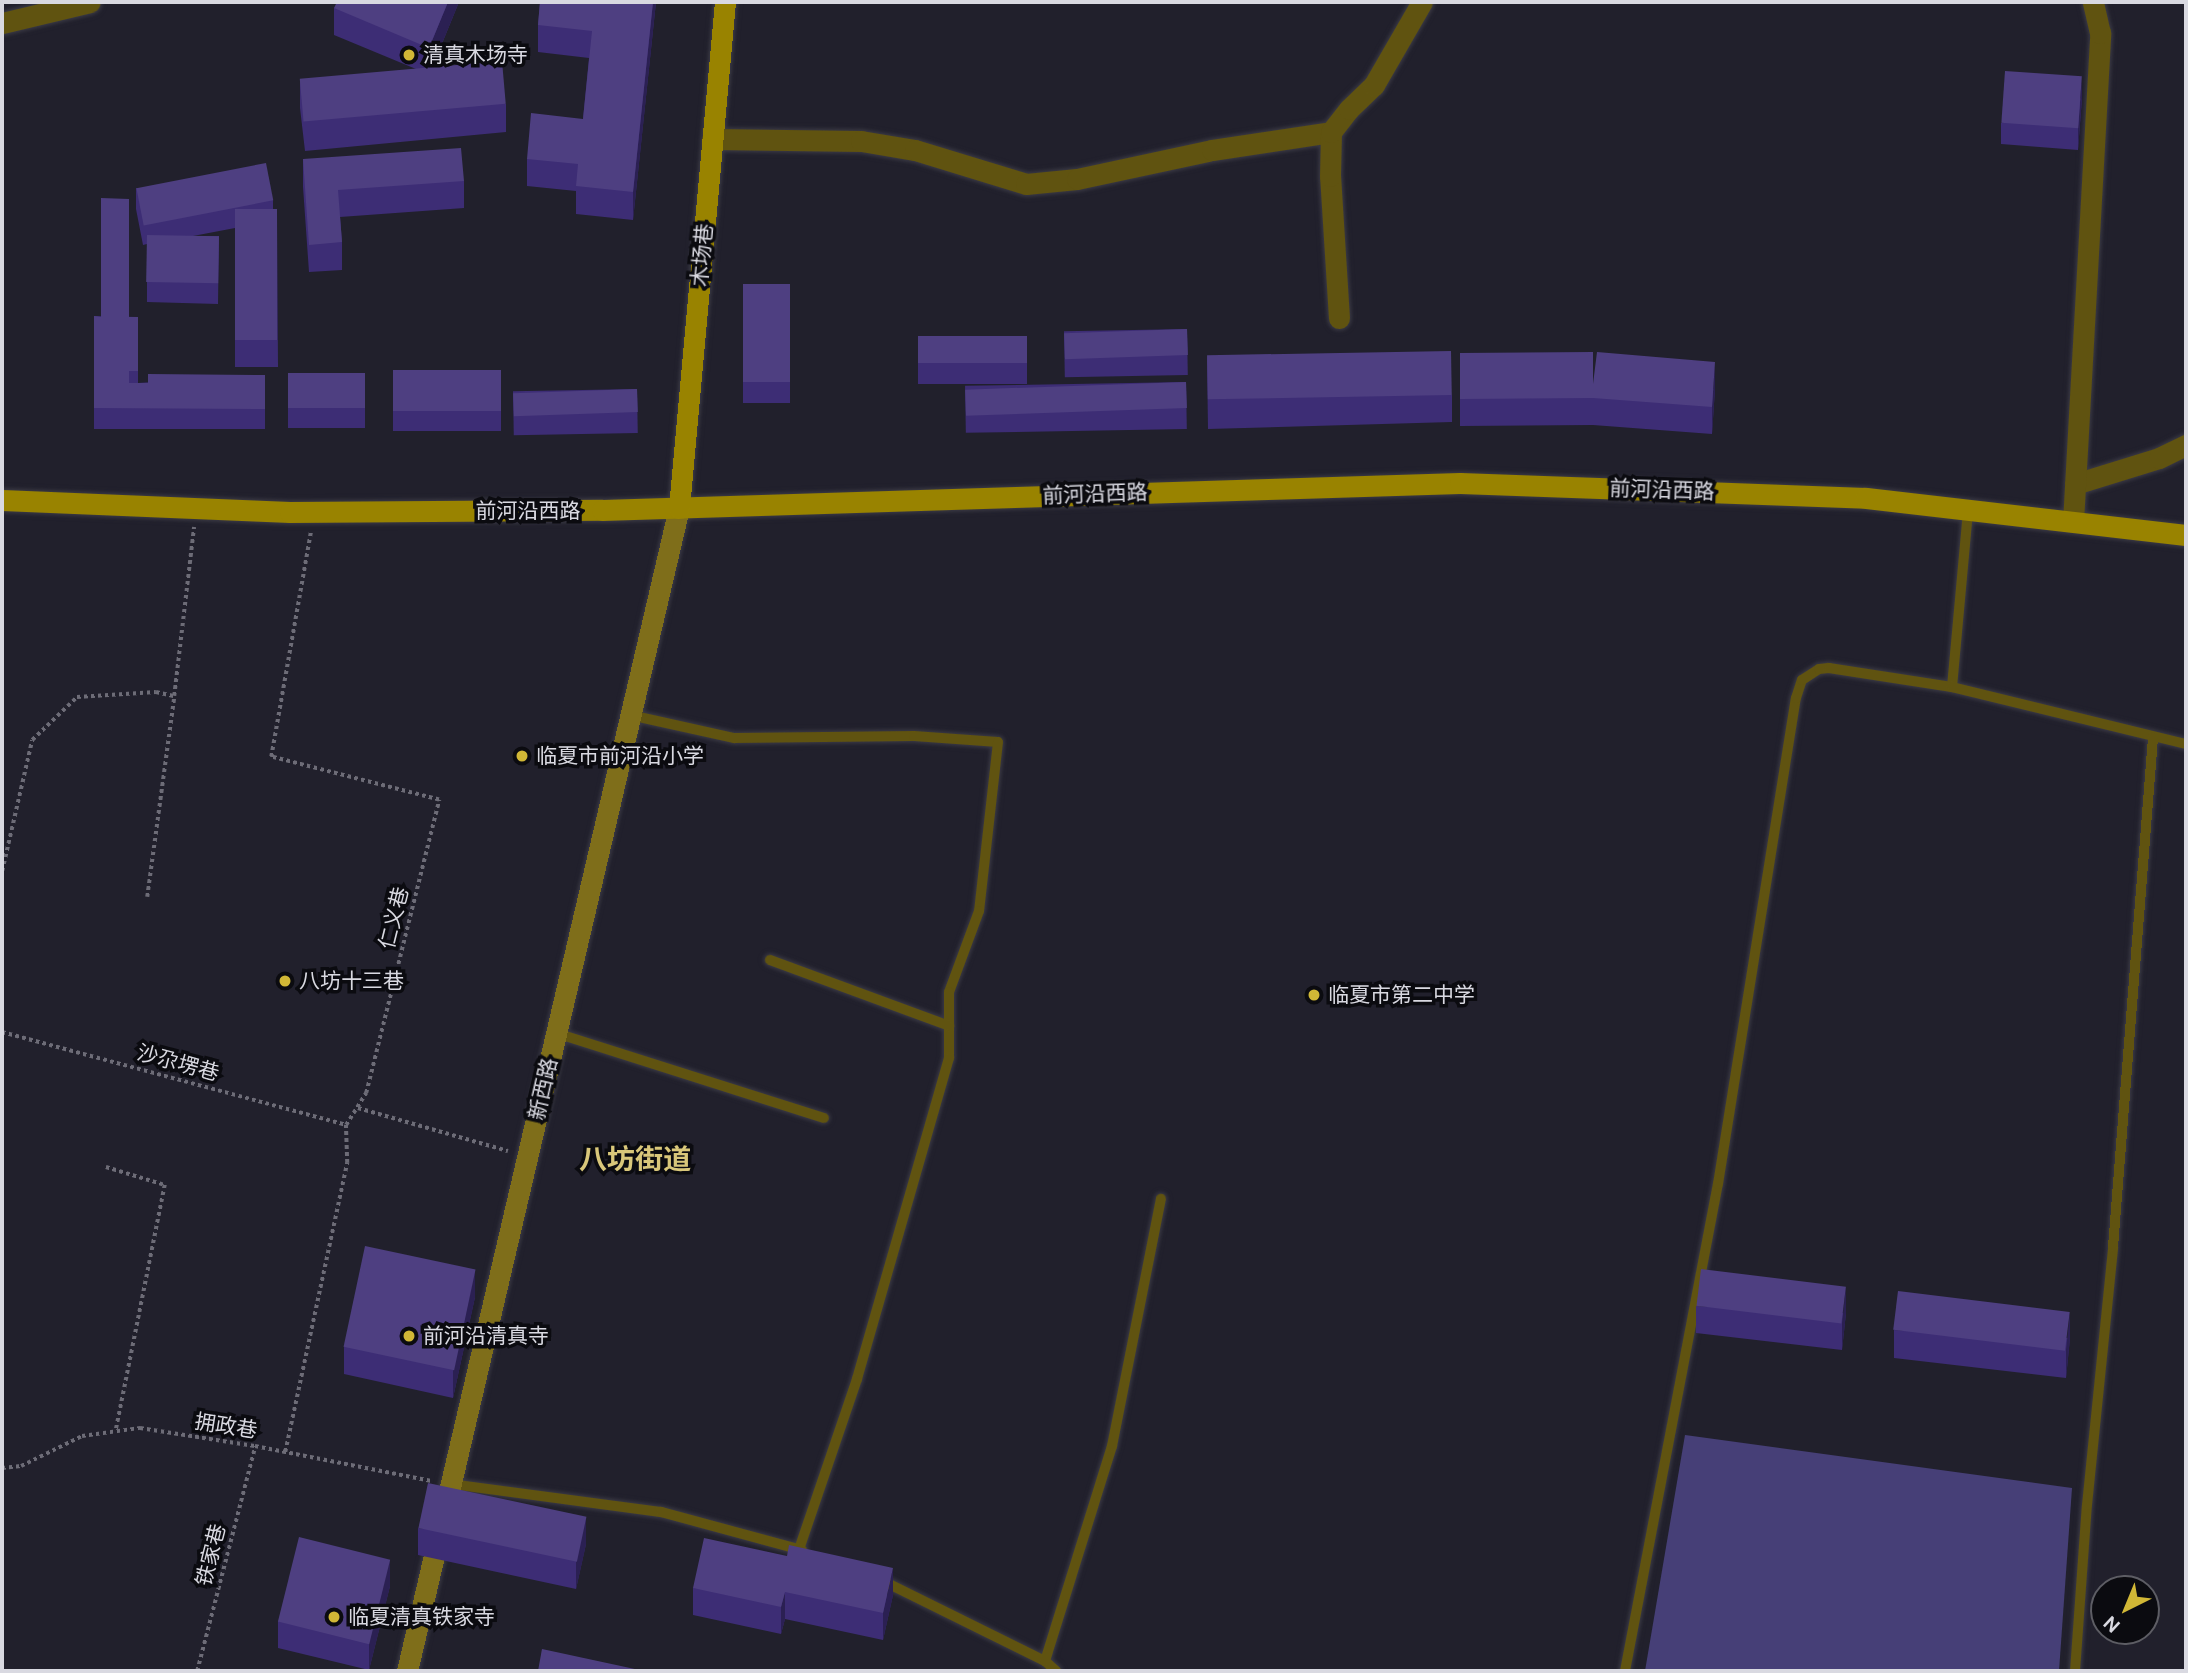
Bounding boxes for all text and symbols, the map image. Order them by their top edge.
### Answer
place label: 清真木场寺 [423,42,528,68]
marker: 清真木场寺 [401,47,417,63]
street label: 木场巷 [687,223,717,287]
street label: 前河沿西路 [1609,476,1715,504]
street label: 前河沿西路 [1042,480,1148,508]
street label: 前河沿西路 [476,498,580,524]
place label: 临夏市前河沿小学 [536,743,704,769]
marker: 临夏市前河沿小学 [514,748,530,764]
street label: 仁义巷 [374,884,414,952]
place label: 八坊十三巷 [299,968,404,994]
marker: 八坊十三巷 [277,973,293,989]
place label: 临夏市第二中学 [1328,982,1475,1008]
marker: 临夏市第二中学 [1306,987,1322,1003]
street label: 沙尕塄巷 [134,1040,222,1086]
street label: 新西路 [524,1055,562,1123]
district label: 八坊街道 [579,1143,691,1177]
place label: 前河沿清真寺 [423,1323,549,1349]
marker: 前河沿清真寺 [401,1328,417,1344]
street label: 拥政巷 [193,1409,259,1443]
street label: 铁家巷 [191,1521,231,1589]
north arrow [2090,1575,2160,1645]
place label: 临夏清真铁家寺 [348,1604,495,1630]
marker: 临夏清真铁家寺 [326,1609,342,1625]
text: N [2098,1610,2125,1638]

